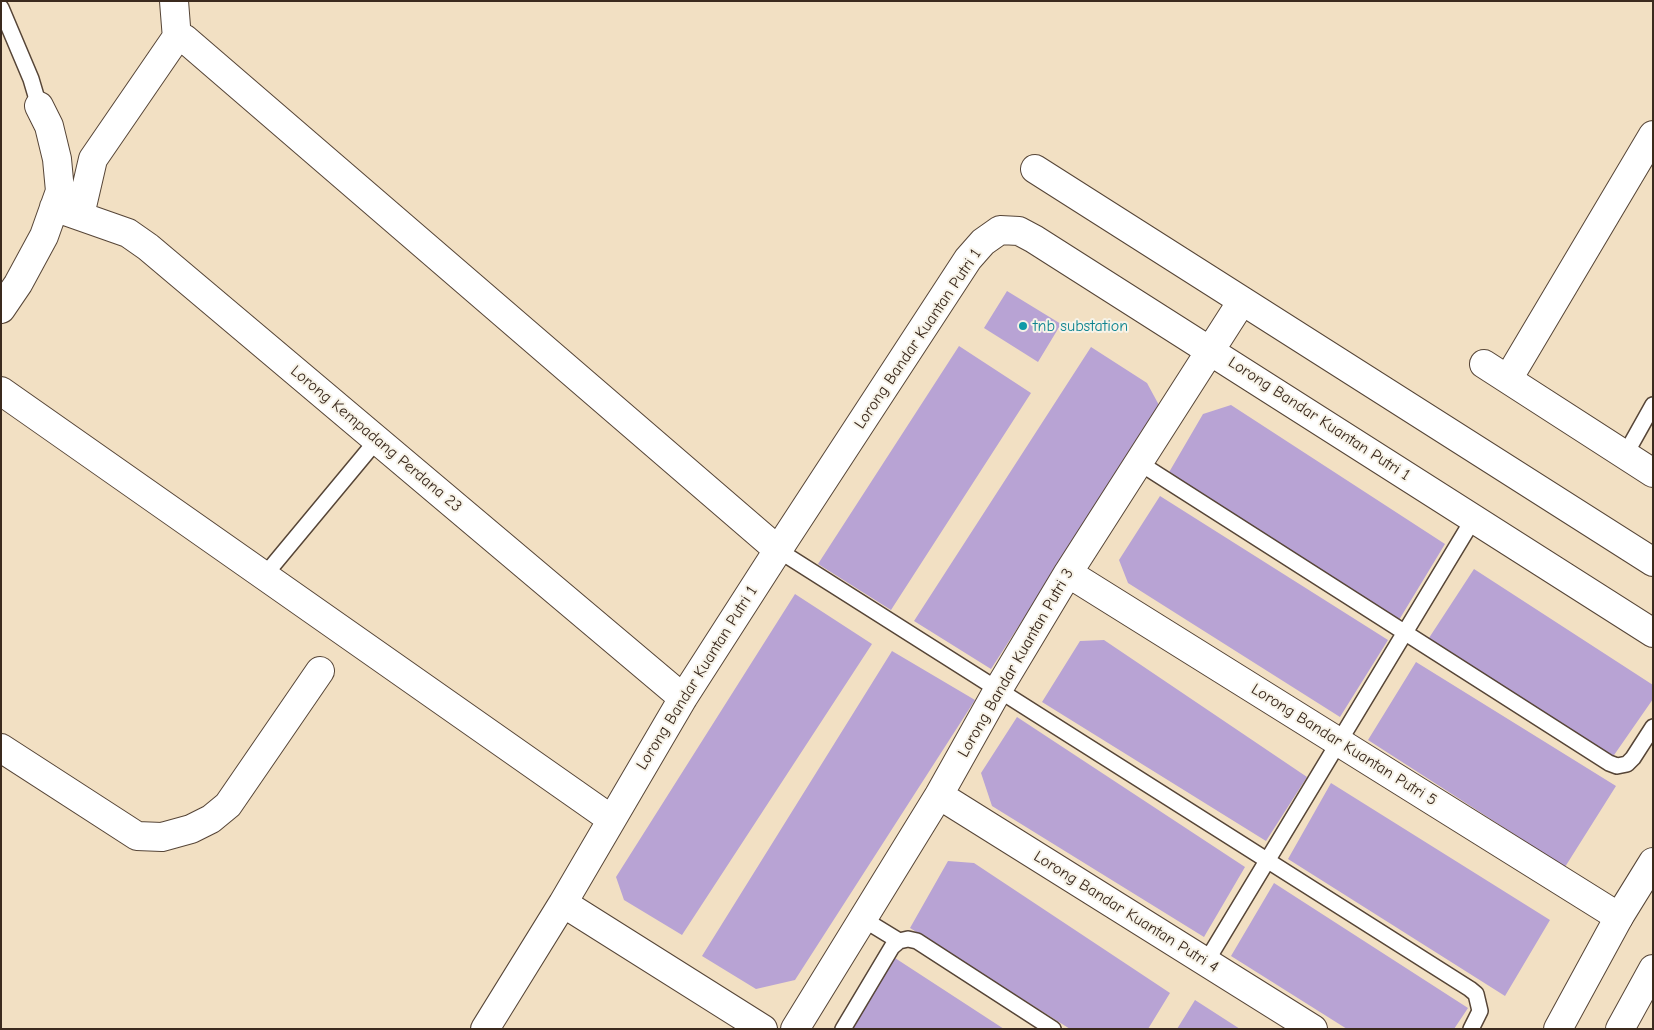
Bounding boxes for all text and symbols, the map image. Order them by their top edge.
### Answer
street label: Lorong Bandar Kuantan Putri 1 [850,245,986,433]
place label: tnb substation [1033,316,1128,336]
marker: tnb substation [1017,320,1029,332]
street label: Lorong Bandar Kuantan Putri 1 [1224,353,1414,485]
street label: Lorong Kempadang Perdana 23 [286,362,466,516]
street label: Lorong Bandar Kuantan Putri 3 [954,565,1078,761]
street label: Lorong Bandar Kuantan Putri 1 [632,583,762,773]
street label: Lorong Bandar Kuantan Putri 5 [1248,680,1440,810]
street label: Lorong Bandar Kuantan Putri 4 [1030,847,1222,977]

